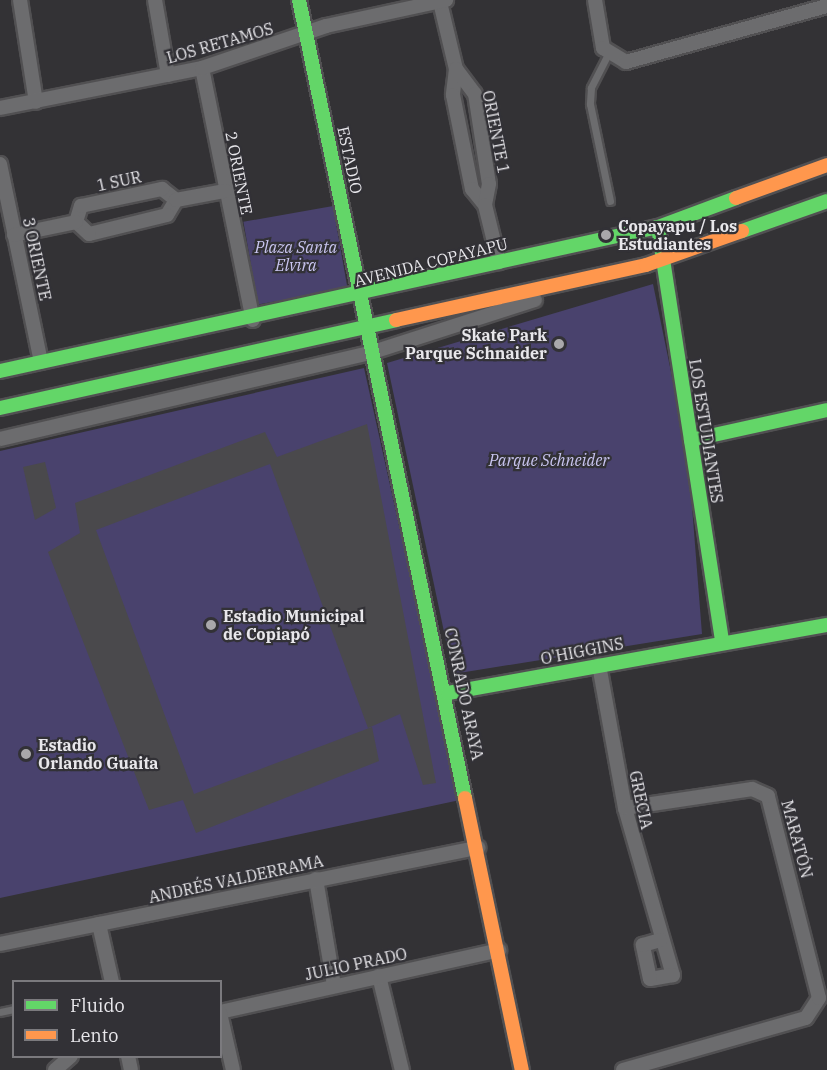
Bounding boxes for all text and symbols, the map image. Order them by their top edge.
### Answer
street label: LOS RETAMOS [164,19,276,67]
street label: ORIENTE 1 [479,89,513,175]
street label: ESTADIO [334,125,366,195]
street label: 2 ORIENTE [222,130,256,216]
street label: 1 SUR [95,167,143,195]
street label: 3 ORIENTE [19,216,55,302]
place label: Copayapu / Los Estudiantes [618,216,737,254]
marker: Copayapu / Los Estudiantes [599,228,613,242]
street label: AVENIDA COPAYAPU [352,234,510,290]
park label: Plaza Santa Elvira [255,237,337,275]
place label: Skate Park Parque Schnaider [405,325,547,363]
marker: Skate Park Parque Schnaider [552,337,566,351]
street label: LOS ESTUDIANTES [685,357,727,505]
park label: Parque Schneider [489,450,609,470]
place label: Estadio Municipal de Copiapó [223,606,364,644]
marker: Estadio Municipal de Copiapó [204,618,218,632]
street label: CONRADO ARAYA [441,626,487,762]
street label: O'HIGGINS [539,634,625,668]
place label: Estadio Orlando Guaita [38,735,158,773]
marker: Estadio Orlando Guaita [19,747,33,761]
street label: GRECIA [625,769,657,831]
street label: MARATÓN [777,798,817,880]
street label: ANDRÉS VALDERRAMA [147,851,325,907]
street label: JULIO PRADO [303,944,409,984]
legend [12,980,222,1058]
text: Fluido [70,994,125,1017]
text: Lento [70,1024,118,1047]

